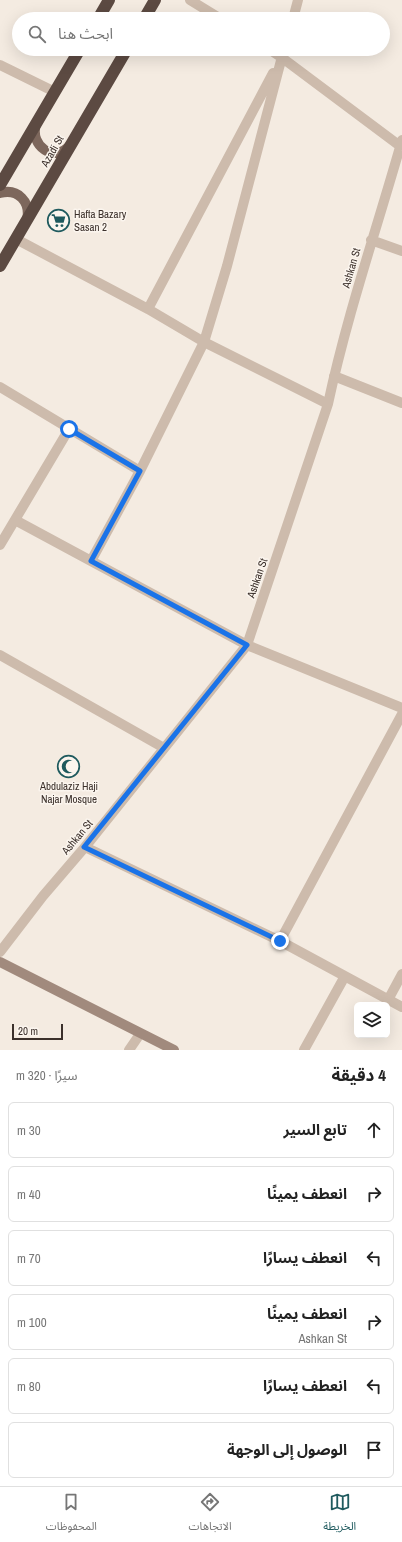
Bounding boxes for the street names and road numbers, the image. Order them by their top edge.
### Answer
street label: Azadi St [37,132,67,170]
street label: Ashkan St [338,246,364,291]
street label: Ashkan St [243,556,270,601]
street label: Ashkan St [58,816,96,858]

